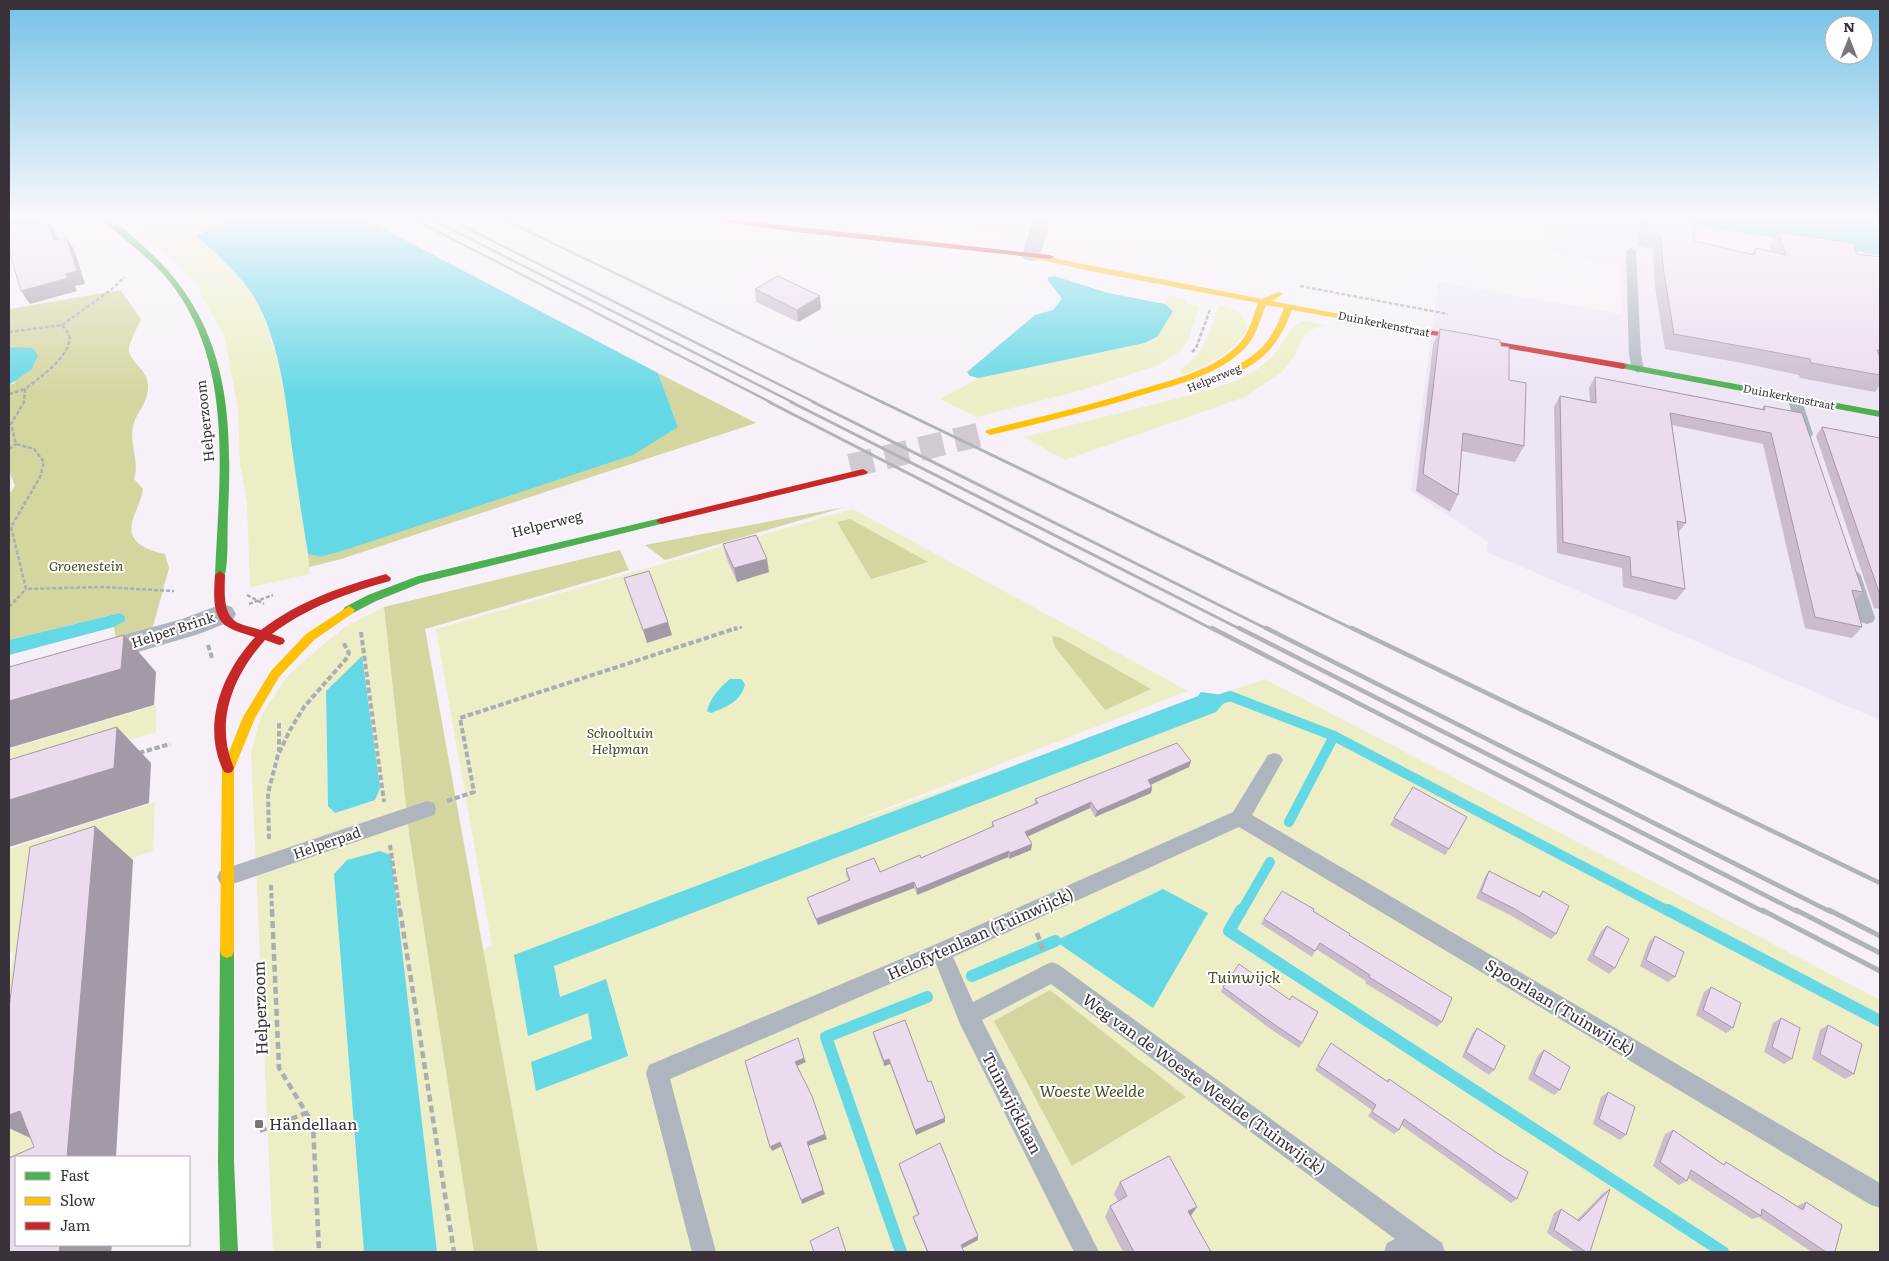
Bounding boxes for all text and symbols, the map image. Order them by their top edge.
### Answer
north arrow [1824,15,1874,65]
text: N [1843,16,1855,36]
street label: Duinkerkenstraat [1337,306,1432,340]
street label: Helperweg [1184,359,1244,395]
street label: Helperzoom [190,379,218,463]
street label: Duinkerkenstraat [1742,379,1837,413]
street label: Helperweg [509,505,585,542]
park label: Groenestein [49,555,124,575]
street label: Helper Brink [128,606,217,652]
park label: Schooltuin Helpman [587,722,654,758]
street label: Helperpad [290,821,364,863]
street label: Helofytenlaan (Tuinwijck) [882,881,1077,985]
street label: Spoorlaan (Tuinwijck) [1481,952,1640,1060]
street label: Helperzoom [245,960,273,1055]
park label: Tuinwijck [1207,964,1281,988]
street label: Weg van de Woeste Weelde (Tuinwijck) [1079,989,1329,1179]
street label: Tuinwijcklaan [977,1047,1049,1158]
park label: Woeste Weelde [1039,1081,1145,1101]
place label: Händellaan [269,1111,358,1135]
marker: Händellaan [253,1118,265,1130]
legend [15,1156,190,1246]
text: Fast [60,1163,89,1186]
text: Slow [60,1188,95,1211]
text: Jam [60,1213,91,1236]

